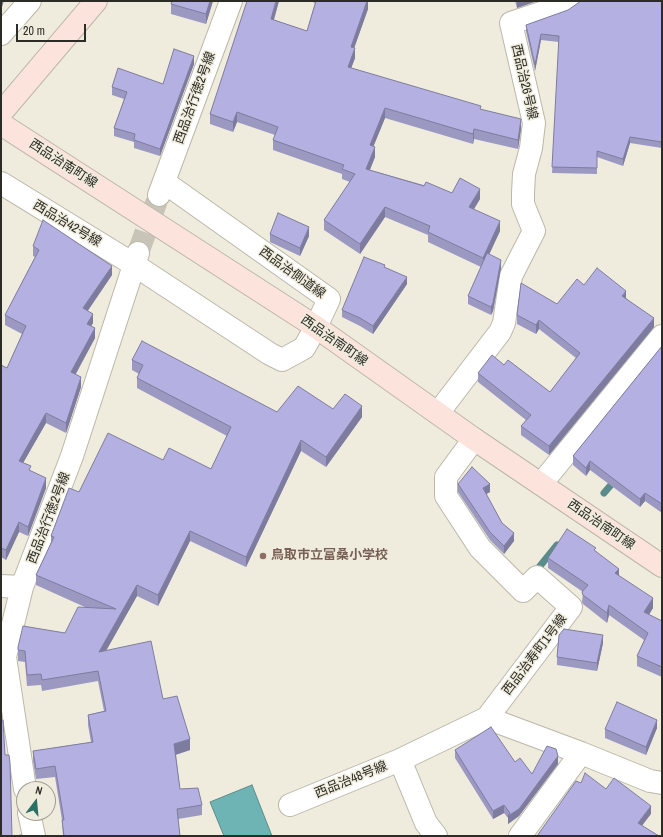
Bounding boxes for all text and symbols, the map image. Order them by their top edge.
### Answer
scale bar [18,16,88,42]
text: 20 m [23,23,45,39]
street label: 西品治26号線 [508,43,540,121]
street label: 西品治行徳2号線 [171,50,219,146]
street label: 西品治南町線 [26,136,100,192]
street label: 西品治42号線 [30,198,104,250]
street label: 西品治側道線 [256,244,328,302]
street label: 西品治南町線 [298,312,370,370]
street label: 西品治行徳2号線 [24,470,74,566]
street label: 西品治南町線 [564,497,638,553]
place label: 鳥取市立富桑小学校 [271,548,388,564]
marker: 鳥取市立富桑小学校 [258,551,268,561]
street label: 西品治寿町1号線 [500,612,570,698]
street label: 西品治48号線 [312,758,390,802]
north arrow [16,781,56,821]
text: N [34,783,44,798]

